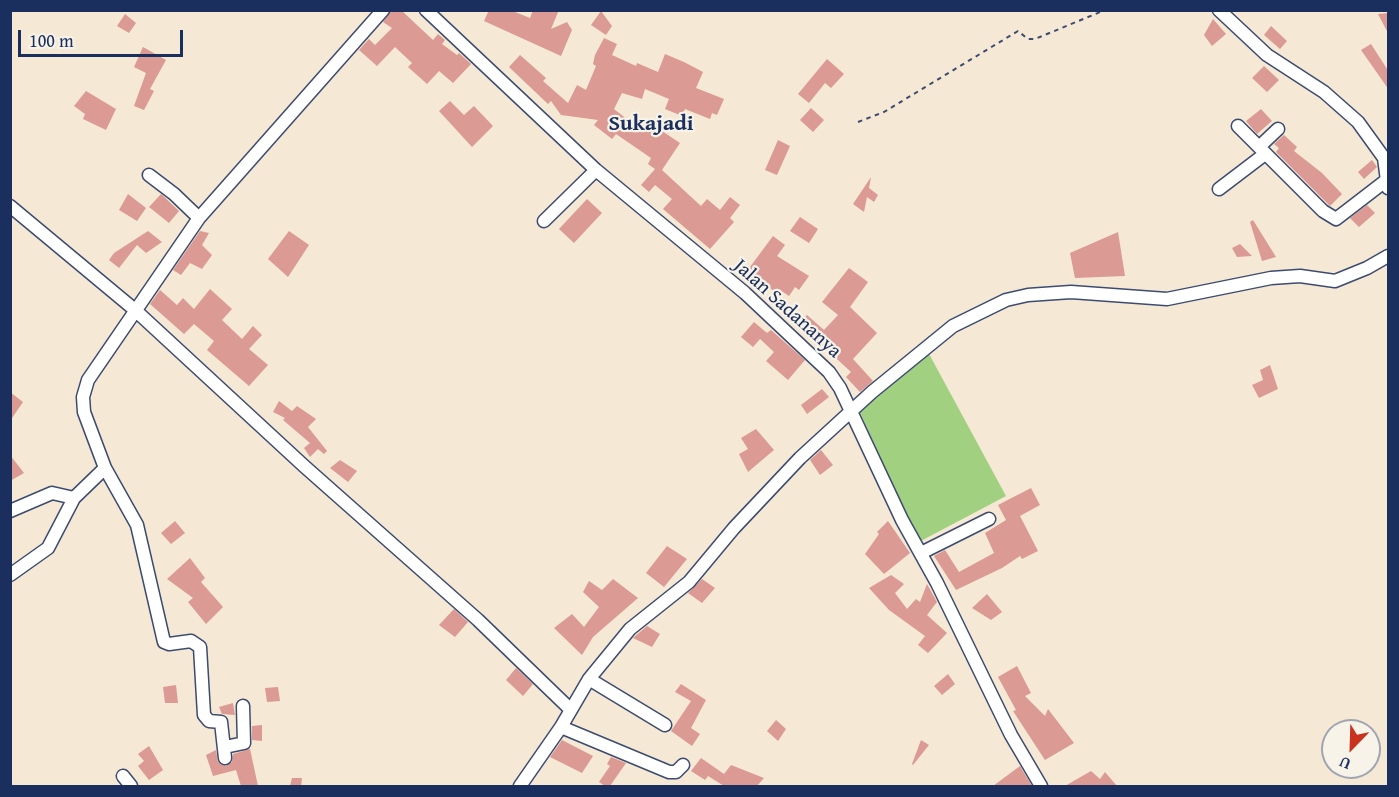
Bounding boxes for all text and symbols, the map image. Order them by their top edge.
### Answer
scale bar [21,18,186,56]
text: 100 m [29,27,74,54]
district label: Sukajadi [608,111,694,137]
street label: Jalan Sadananya [728,254,846,364]
north arrow [1321,719,1381,779]
text: U [1335,751,1354,777]

